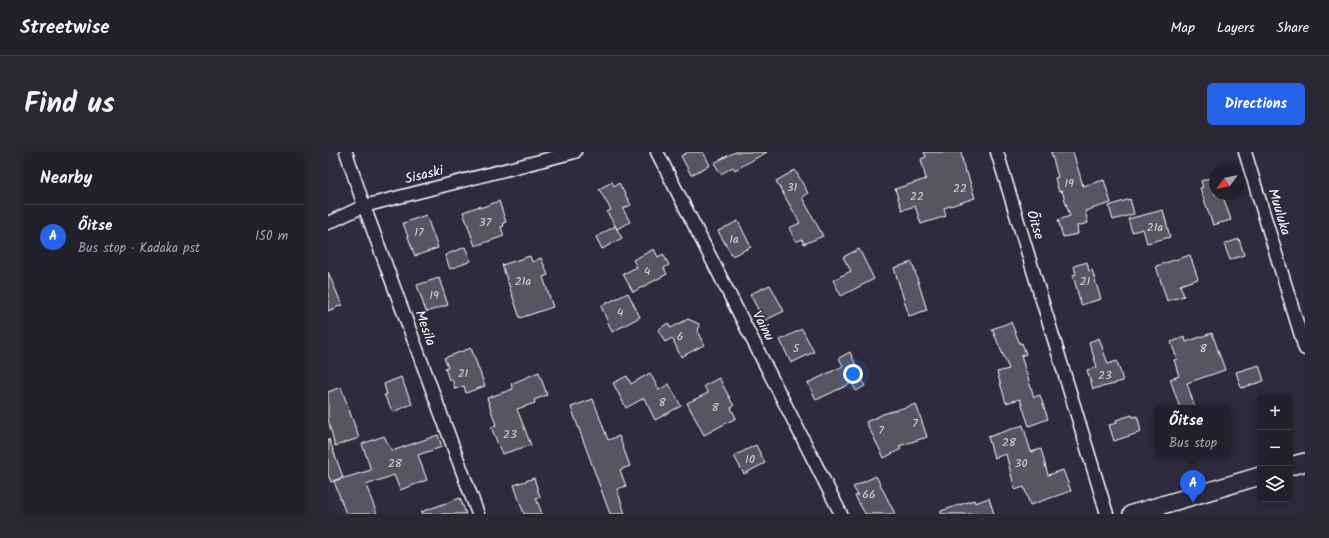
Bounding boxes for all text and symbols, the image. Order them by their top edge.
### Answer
text: Streetwise [20,13,110,43]
text: Map [1171,17,1195,39]
text: Layers [1217,17,1255,39]
text: Share [1277,17,1309,39]
text: Find us [24,82,115,127]
button: Directions [1207,83,1305,125]
street label: Sisaski [402,159,446,190]
north arrow [1209,164,1245,200]
text: Nearby [40,165,92,192]
house number: 19 [1064,174,1074,193]
house number: 31 [787,178,798,197]
house number: 22 [953,179,967,198]
street label: Muuluka [1261,186,1297,238]
house number: 22 [910,187,924,206]
street label: Õitse [1020,208,1050,243]
house number: 37 [479,213,492,232]
text: Õitse [78,214,112,238]
house number: 21a [1147,218,1164,237]
house number: 17 [414,223,424,242]
text: A [49,226,57,247]
text: 150 m [255,226,288,247]
house number: 1a [729,230,739,249]
text: Bus stop · Kadaka pst [78,238,200,259]
house number: 4 [644,262,651,281]
house number: 21a [515,272,532,291]
house number: 21 [1080,272,1091,291]
house number: 19 [429,286,439,305]
house number: 4 [617,303,624,322]
street label: Mesila [408,307,442,349]
street label: Vainu [746,307,780,345]
house number: 6 [677,327,683,346]
house number: 5 [793,339,801,358]
house number: 8 [1199,339,1207,358]
house number: 21 [458,364,469,383]
your location [843,364,863,384]
house number: 23 [1098,366,1112,385]
house number: 8 [658,393,666,412]
map controls [1257,394,1293,502]
button: + [1257,394,1293,430]
house number: 8 [711,398,719,417]
popup [1155,405,1231,457]
text: Õitse [1169,409,1203,433]
house number: 7 [912,414,918,433]
house number: 7 [878,421,884,440]
house number: 23 [503,425,517,444]
button: − [1257,430,1293,466]
house number: 28 [1002,433,1017,452]
text: Bus stop [1169,433,1217,454]
house number: 10 [745,450,755,469]
house number: 28 [388,454,403,473]
house number: 30 [1015,454,1027,473]
button: layers [1257,466,1293,502]
pin: A [1180,470,1206,503]
house number: 66 [862,485,876,504]

